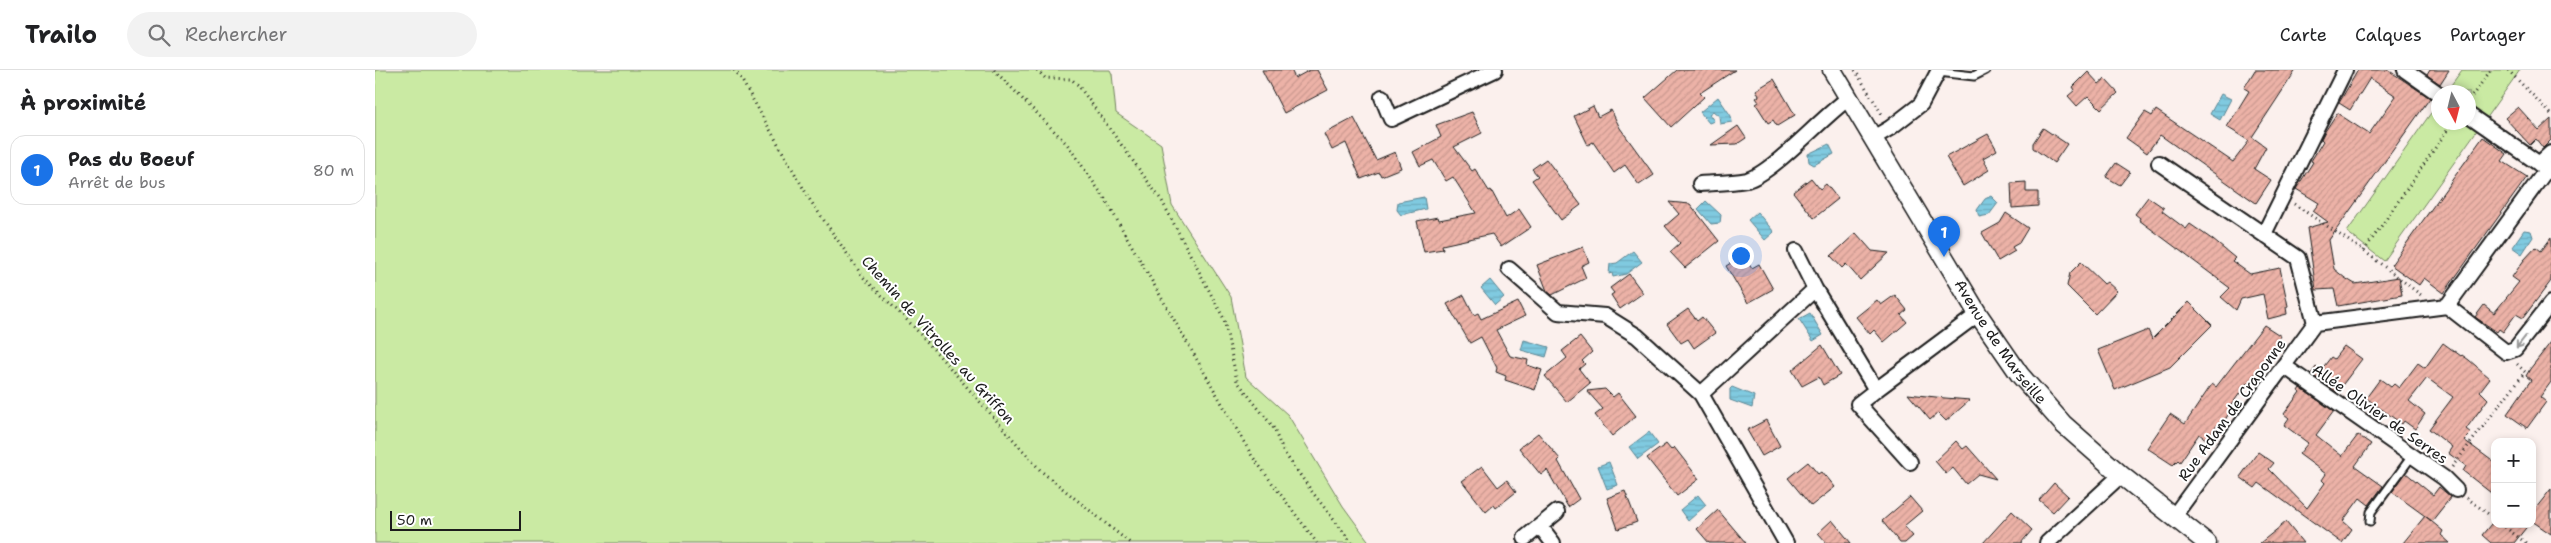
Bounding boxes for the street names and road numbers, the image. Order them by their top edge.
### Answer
street label: Chemin de Vitrolles au Griffon [857,252,1019,428]
street label: Avenue de Marseille [1950,276,2051,408]
street label: Rue Adam de Craponne [2174,335,2290,485]
street label: Allée Olivier de Serres [2308,359,2452,469]

